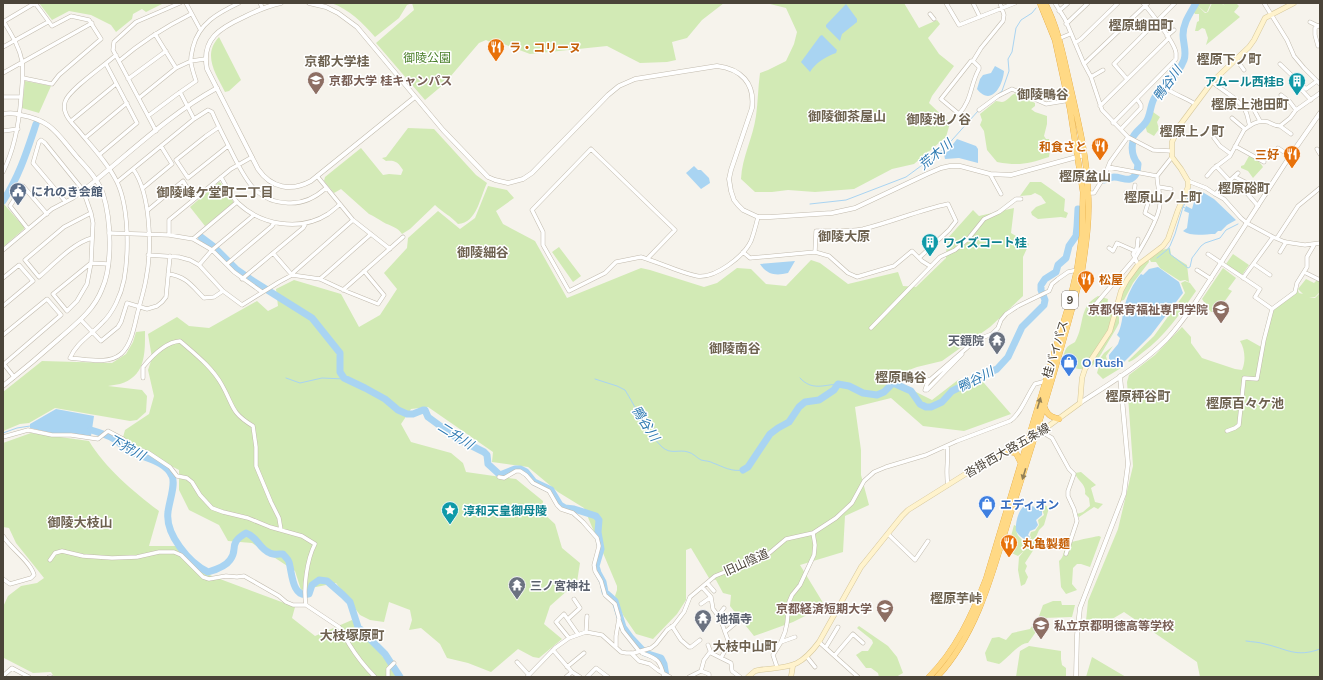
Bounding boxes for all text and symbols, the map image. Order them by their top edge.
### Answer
district label: 樫原蛸田町 [1108,17,1174,33]
restaurant icon: ラ・コリーヌ [486,37,506,62]
place label: ラ・コリーヌ [509,40,581,55]
park label: 御陵公園 [403,50,451,65]
district label: 樫原下ノ町 [1196,51,1262,67]
district label: 京都大学桂 [304,53,370,69]
water label: 鴨谷川 [1149,61,1186,103]
school or university icon: 京都大学 桂キャンパス [306,70,326,95]
building icon: アムール西桂B [1287,71,1307,96]
place label: 京都大学 桂キャンパス [329,73,452,88]
place label: アムール西桂B [1205,74,1284,89]
district label: 御陵鴫谷 [1017,86,1069,102]
district label: 樫原上池田町 [1211,96,1289,112]
district label: 御陵御茶屋山 [808,108,886,124]
district label: 御陵池ノ谷 [906,111,972,127]
district label: 樫原上ノ町 [1159,123,1225,139]
water label: 荒木川 [915,134,957,173]
restaurant icon: 和食さと [1090,136,1110,161]
place label: 和食さと [1039,139,1087,154]
restaurant icon: 三好 [1282,144,1302,169]
place label: 三好 [1255,147,1279,162]
district label: 樫原盆山 [1059,168,1111,184]
district label: 樫原硲町 [1218,180,1270,196]
public building icon: にれのき会館 [8,181,28,206]
place label: にれのき会館 [31,184,103,199]
district label: 御陵峰ケ堂町二丁目 [156,184,274,200]
district label: 樫原山ノ上町 [1124,189,1202,205]
district label: 御陵大原 [818,228,870,244]
building icon: ワイズコート桂 [920,232,940,257]
place label: ワイズコート桂 [943,235,1027,250]
district label: 御陵細谷 [457,244,509,260]
restaurant icon: 松屋 [1076,269,1096,294]
place label: 松屋 [1099,272,1123,287]
road number: 9 [1062,291,1078,309]
school or university icon: 京都保育福祉専門学院 [1211,299,1231,324]
place label: 京都保育福祉専門学院 [1088,302,1208,317]
street label: 桂バイパス [1039,318,1071,380]
temple icon: 天鏡院 [987,330,1007,355]
place label: 天鏡院 [948,333,984,348]
district label: 御陵南谷 [709,340,761,356]
shop icon: O Rush [1059,352,1079,377]
place label: O Rush [1082,355,1124,370]
water label: 鴨谷川 [954,362,998,395]
district label: 樫原鴫谷 [875,369,927,385]
district label: 樫原秤谷町 [1105,388,1171,404]
district label: 樫原百々ケ池 [1206,395,1284,411]
one-way arrow [1036,396,1042,408]
water label: 鴨谷川 [629,402,664,445]
water label: 二升川 [435,418,478,453]
street label: 沓掛西大路五条線 [962,420,1052,480]
water label: 下狩川 [106,431,150,464]
one-way arrow [1021,468,1027,480]
shop icon: エディオン [977,494,997,519]
place label: エディオン [1000,497,1059,512]
place icon: 淳和天皇御母陵 [440,500,460,525]
place label: 淳和天皇御母陵 [463,503,547,518]
district label: 御陵大枝山 [47,514,113,530]
restaurant icon: 丸亀製麺 [999,533,1019,558]
place label: 丸亀製麺 [1022,536,1070,551]
street label: 旧山陰道 [721,545,771,579]
temple icon: 三ノ宮神社 [507,575,527,600]
place label: 三ノ宮神社 [530,578,590,593]
district label: 樫原芋峠 [930,590,982,606]
school or university icon: 京都経済短期大学 [875,598,895,623]
place label: 京都経済短期大学 [776,601,872,616]
temple icon: 地福寺 [693,608,713,633]
place label: 地福寺 [716,611,752,626]
school or university icon: 私立京都明徳高等学校 [1031,615,1051,640]
place label: 私立京都明徳高等学校 [1054,618,1174,633]
district label: 大枝塚原町 [319,627,385,643]
district label: 大枝中山町 [712,638,778,654]

